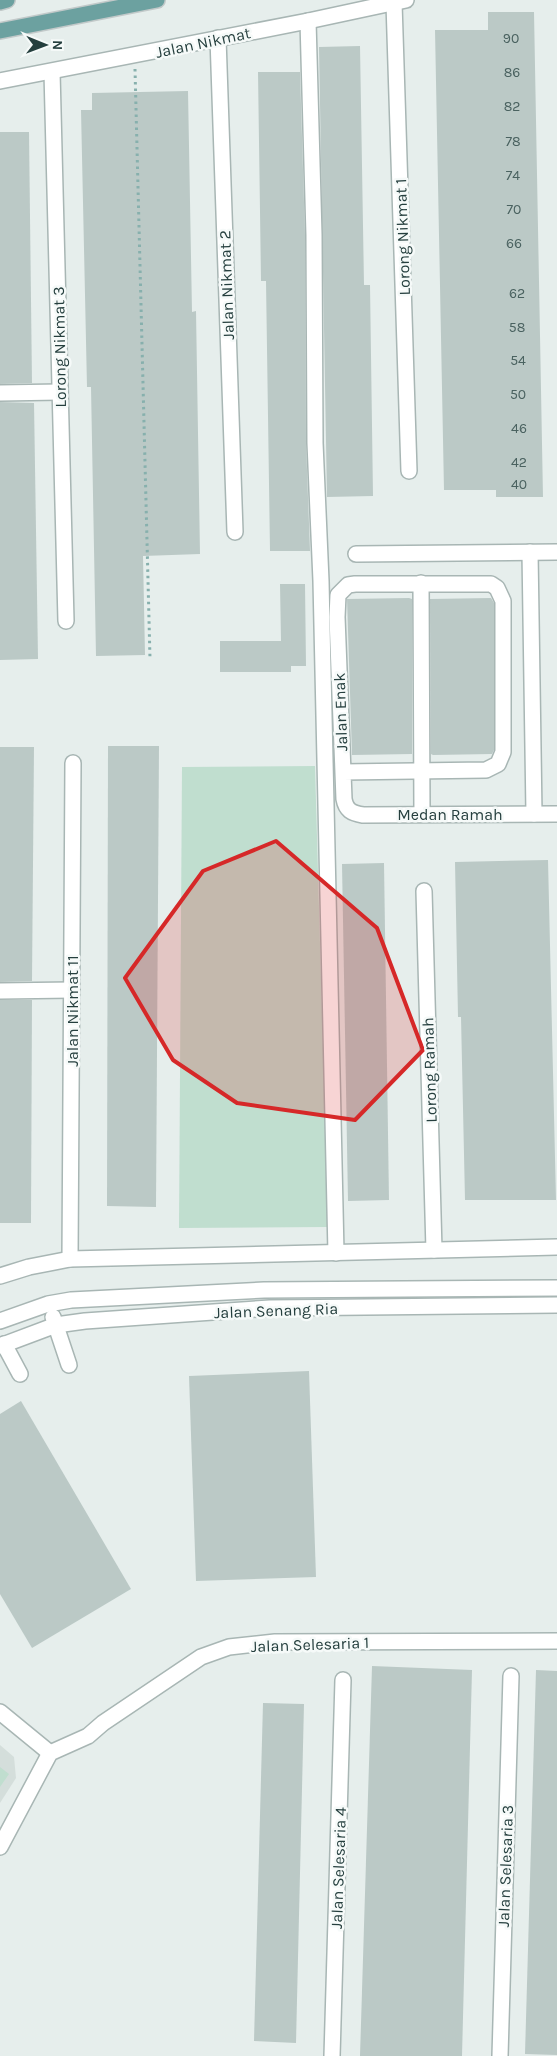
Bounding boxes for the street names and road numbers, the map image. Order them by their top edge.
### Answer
street label: Jalan Nikmat [154,23,252,62]
street label: Lorong Nikmat 1 [391,178,414,296]
street label: Jalan Nikmat 2 [215,230,238,340]
street label: Lorong Nikmat 3 [49,286,70,408]
street label: Jalan Enak [330,672,351,752]
street label: Medan Ramah [397,805,503,824]
street label: Jalan Nikmat 11 [63,956,82,1066]
street label: Lorong Ramah [418,1017,441,1123]
street label: Jalan Senang Ria [214,1299,338,1322]
street label: Jalan Selesaria 1 [251,1633,369,1656]
street label: Jalan Selesaria 3 [494,1805,517,1928]
street label: Jalan Selesaria 4 [327,1807,350,1929]

